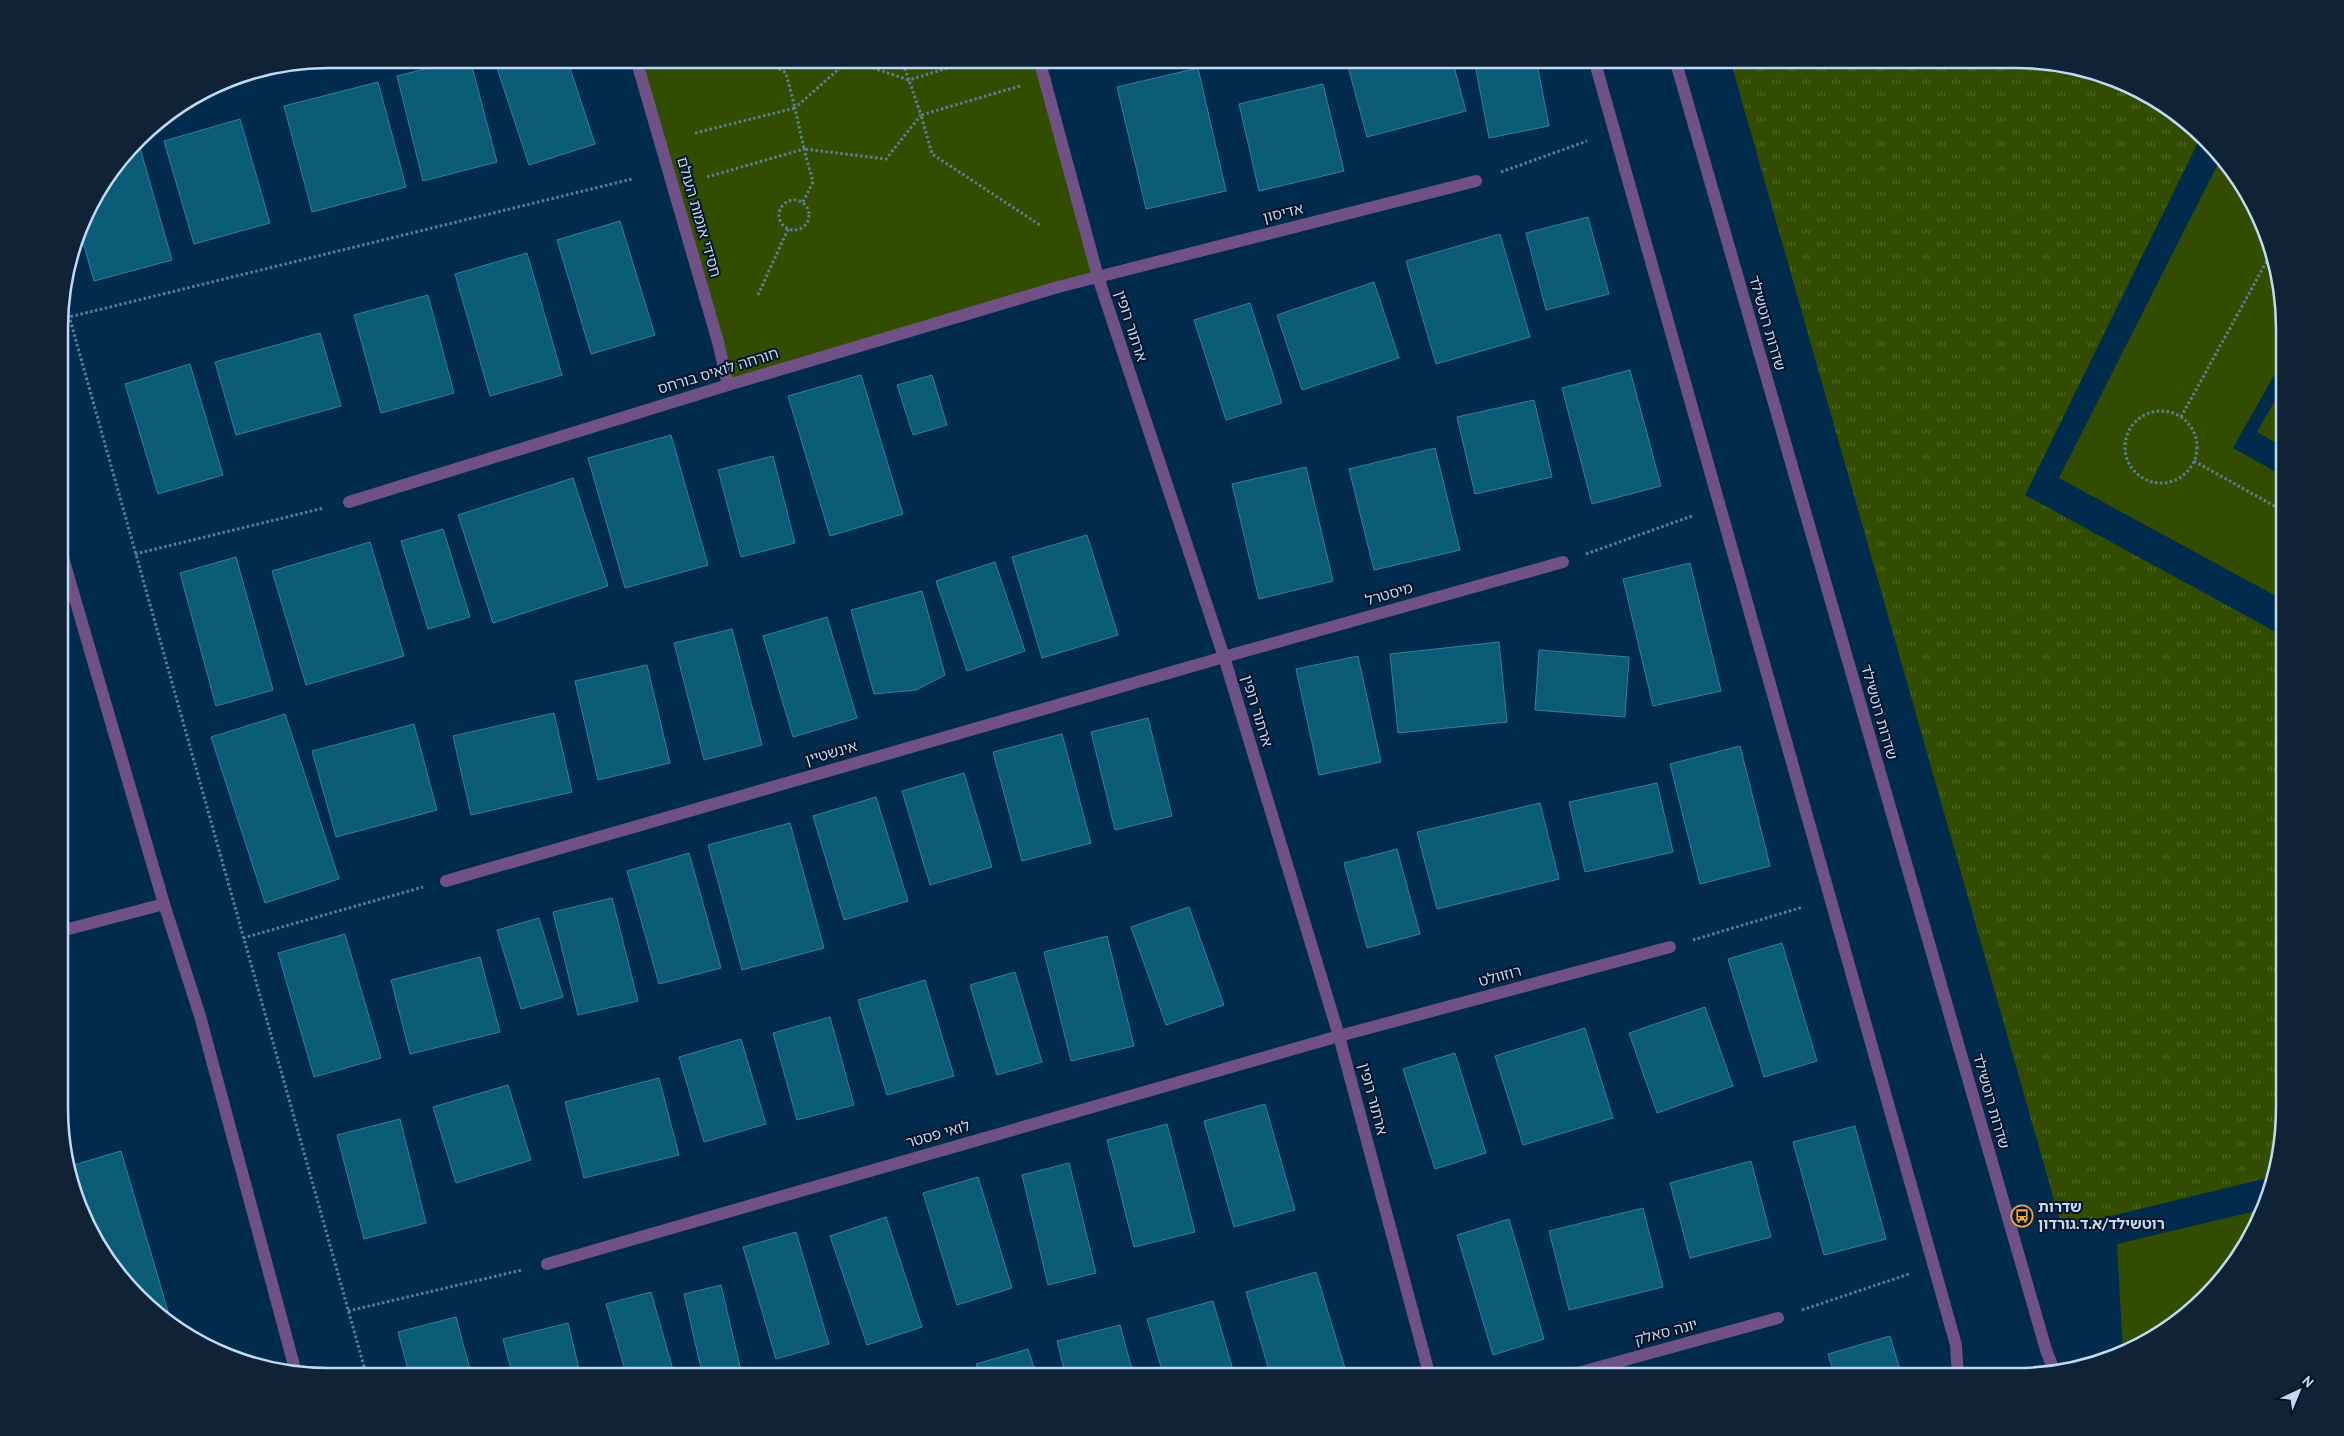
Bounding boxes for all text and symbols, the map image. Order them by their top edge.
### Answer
street label: חסידי אומות העולם [673,155,726,279]
street label: אדיסון [1261,198,1305,227]
street label: שדרות רוטשילד [1745,273,1790,373]
street label: ארתור רופין [1111,288,1152,364]
street label: חורחה לואיס בורחס [655,343,781,398]
street label: מיסטרל [1363,578,1415,609]
street label: שדרות רוטשילד [1857,662,1902,762]
street label: ארתור רופין [1238,673,1277,749]
street label: אינשטיין [803,736,859,769]
street label: רוזוולט [1476,961,1523,990]
street label: שדרות רוטשילד [1969,1051,2014,1151]
street label: ארתור רופין [1355,1061,1392,1137]
street label: לואי פסטר [904,1115,972,1152]
place label: שדרות רוטשילד/א.ד.גורדון [2038,1197,2165,1233]
bus stop icon: שדרות רוטשילד/א.ד.גורדון [2010,1204,2034,1228]
street label: יונה סאלק [1632,1314,1699,1349]
north arrow [2274,1366,2324,1416]
text: N [2298,1372,2318,1391]

